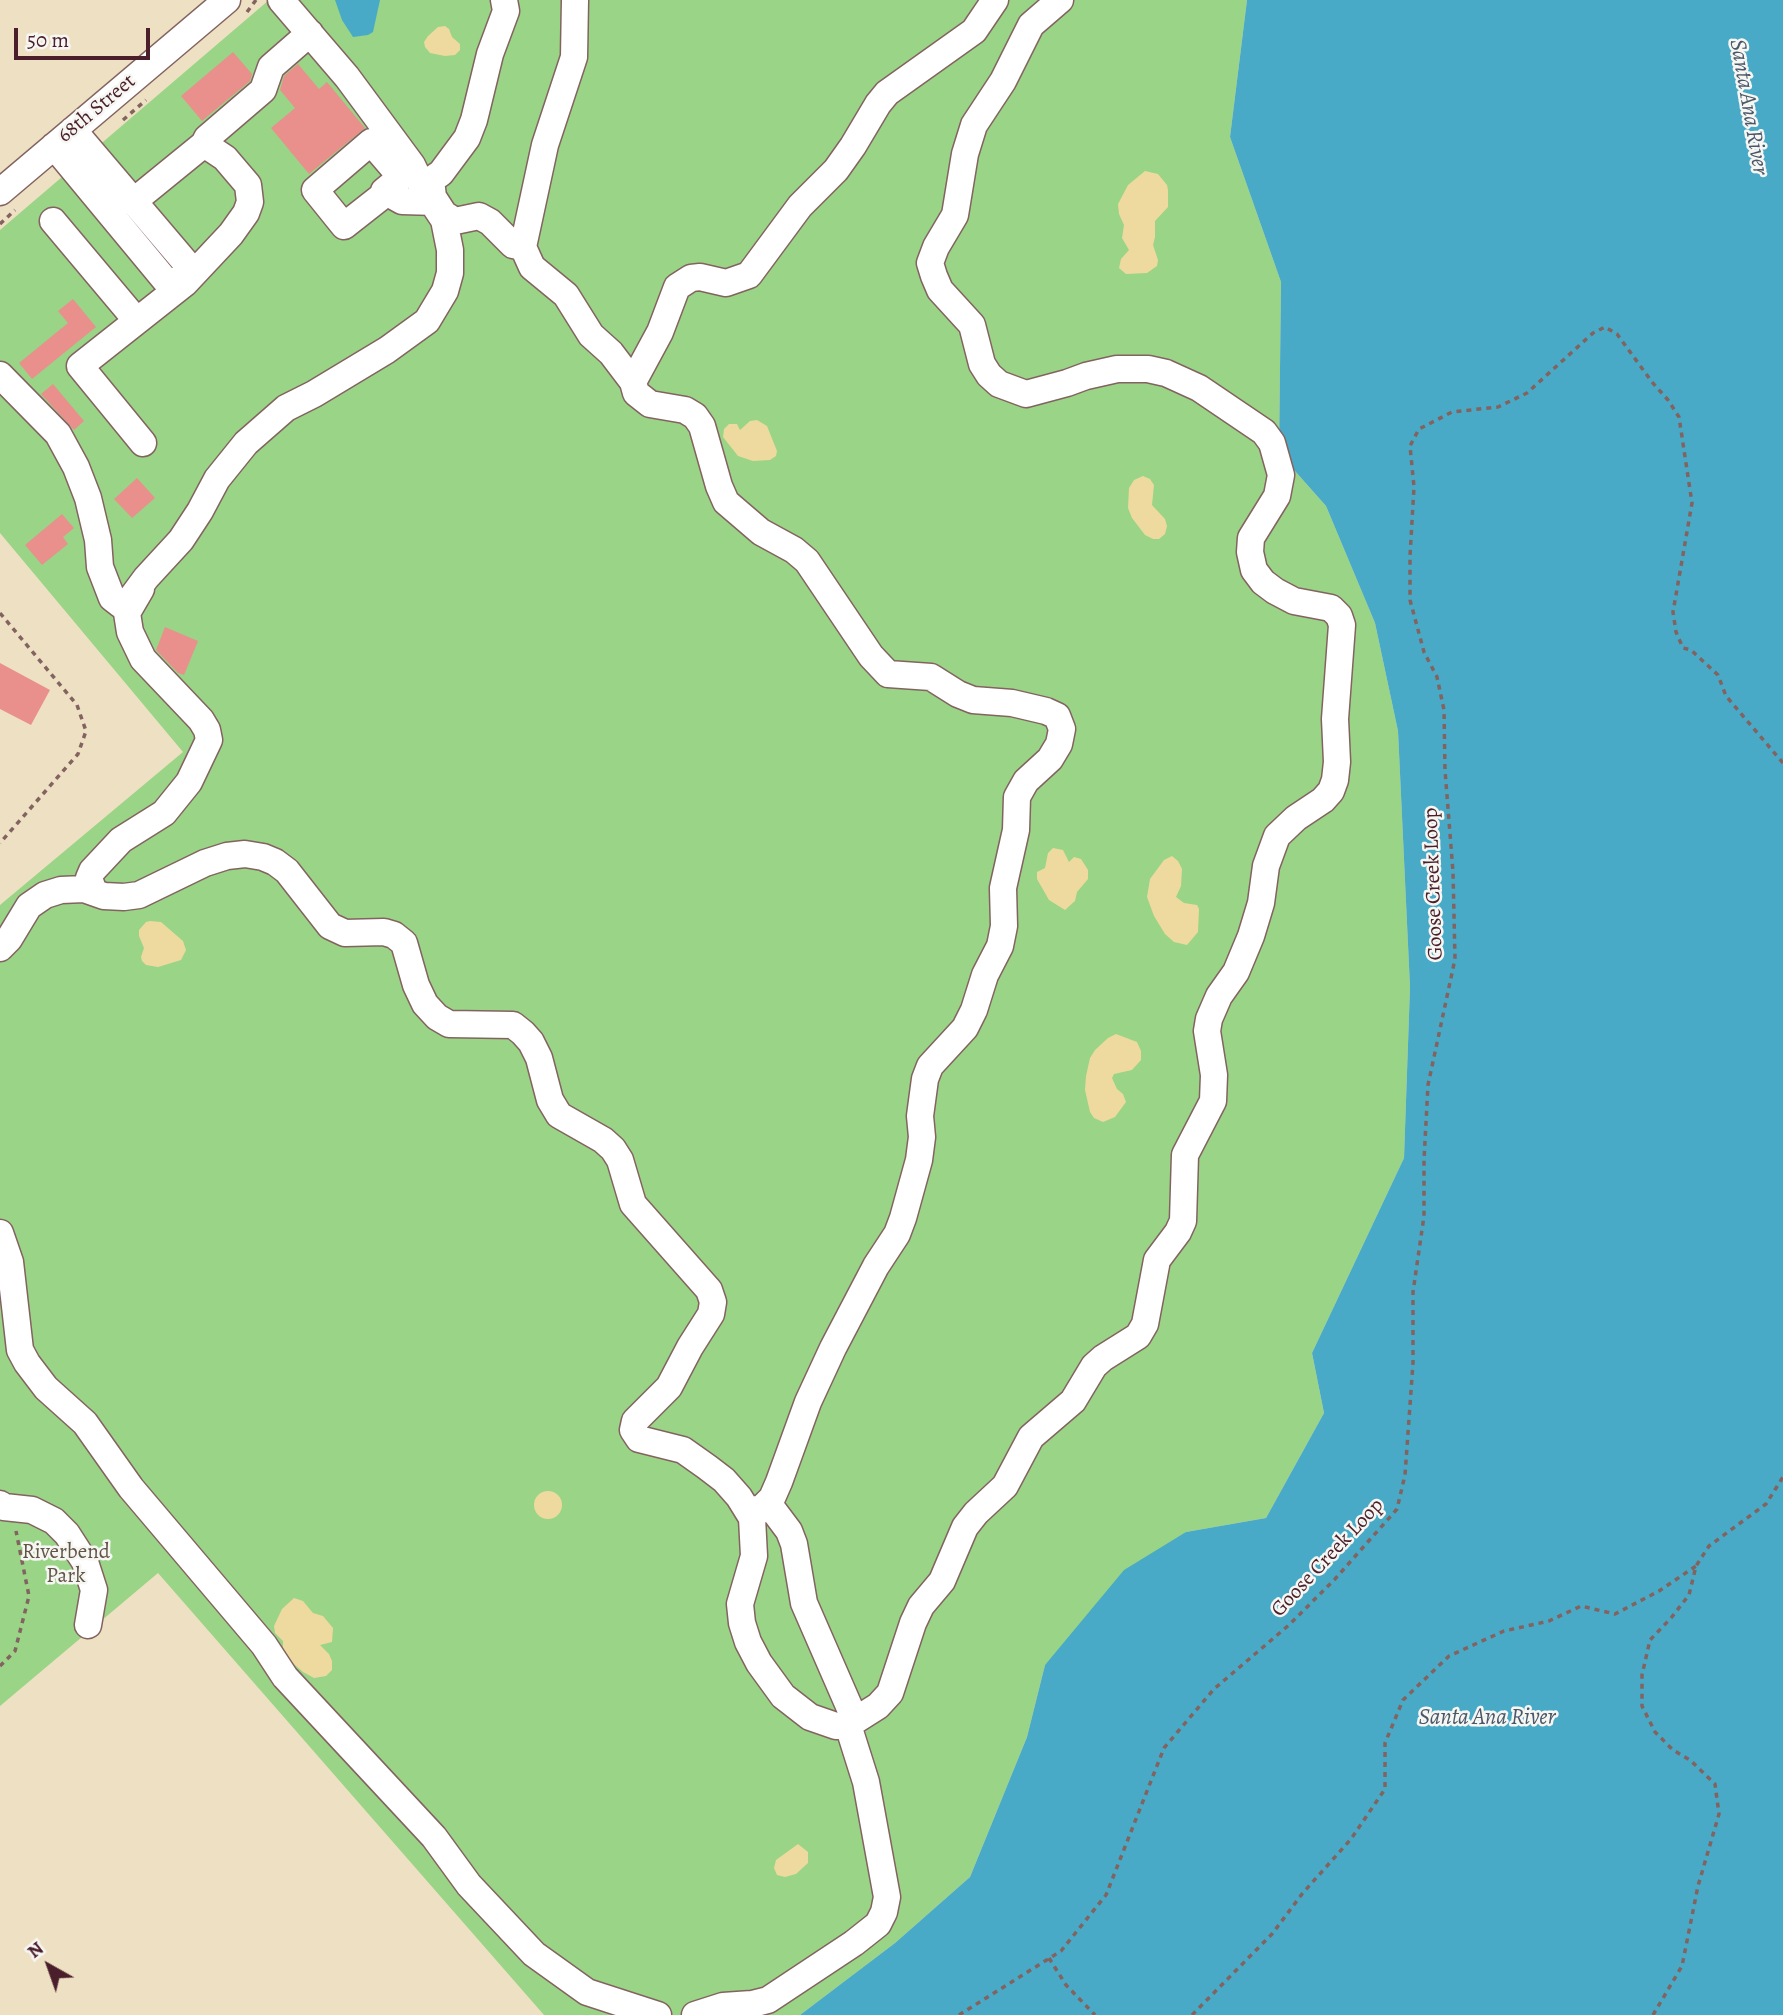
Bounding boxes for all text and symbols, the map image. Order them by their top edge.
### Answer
scale bar [18,14,154,58]
text: 50 m [27,26,69,54]
water label: Santa Ana River [1723,37,1773,177]
street label: 68th Street [53,69,141,149]
street label: Goose Creek Loop [1419,807,1449,961]
street label: Goose Creek Loop [1267,1493,1389,1623]
park label: Riverbend Park [22,1540,110,1590]
water label: Santa Ana River [1418,1704,1556,1732]
north arrow [14,1931,84,2001]
text: N [22,1936,49,1964]

